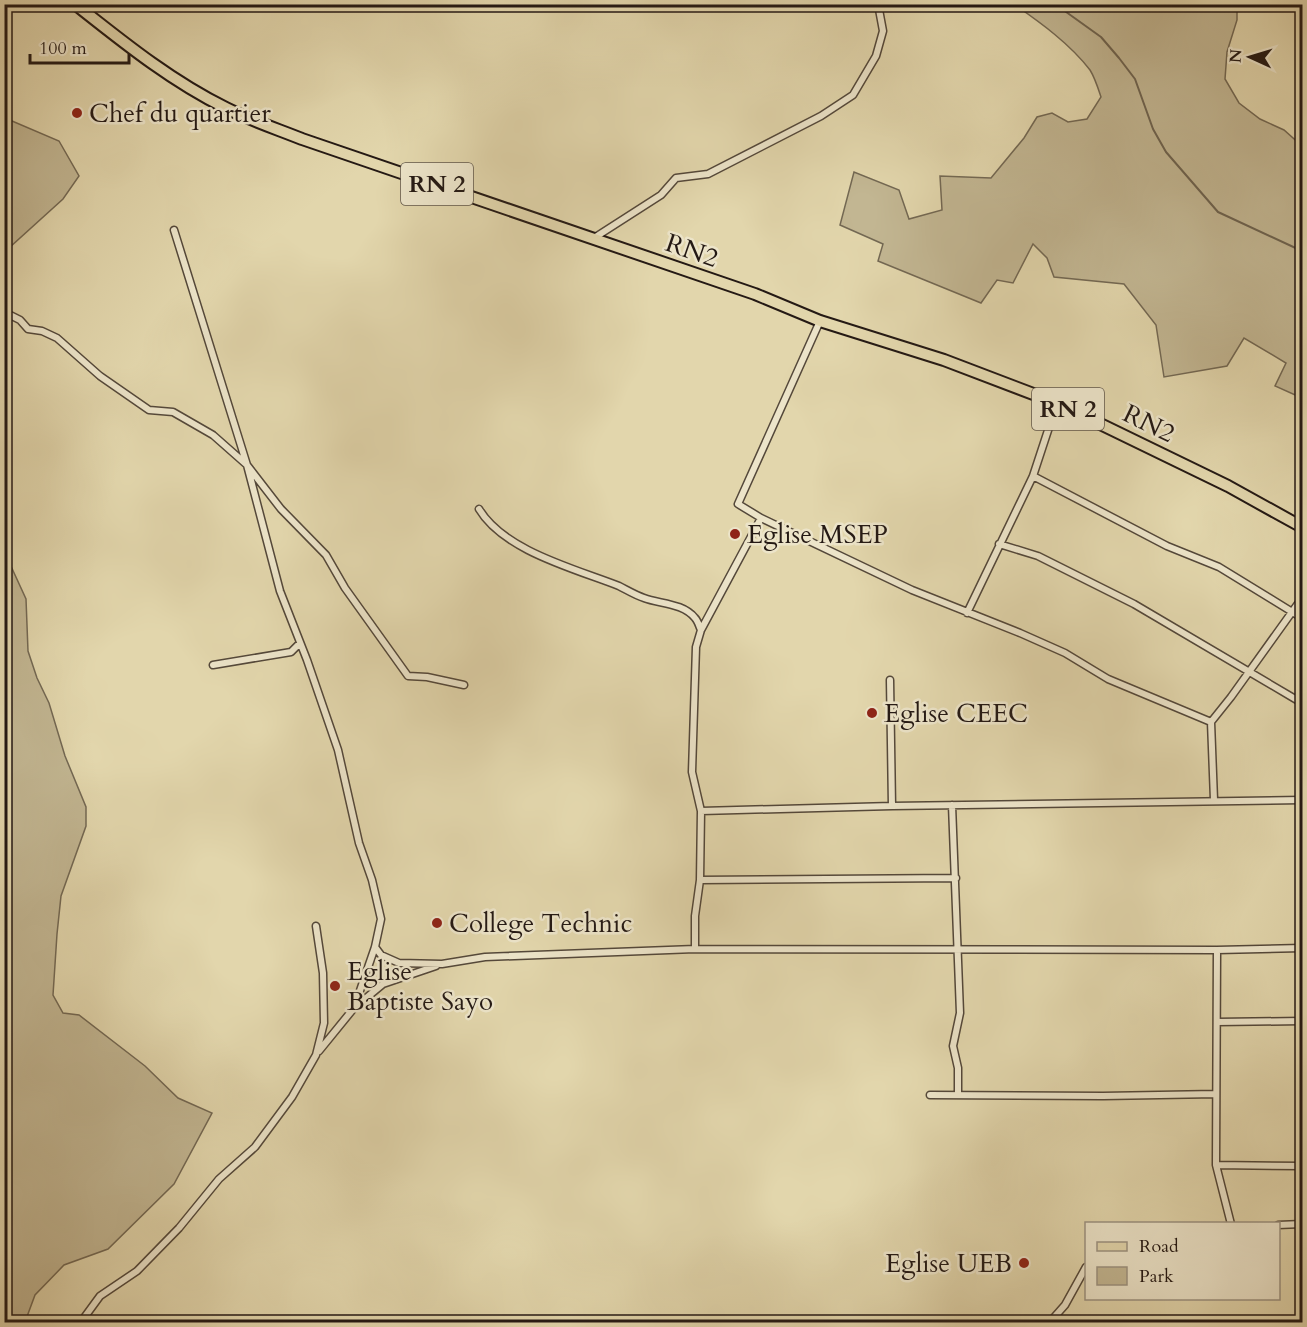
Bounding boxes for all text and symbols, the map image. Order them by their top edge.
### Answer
scale bar [30,27,129,65]
north arrow [1220,27,1280,87]
text: 100 m [39,36,87,61]
text: N [1225,48,1247,64]
place label: Chef du quartier [89,96,271,131]
marker: Chef du quartier [70,106,84,120]
road number: RN 2 [401,163,473,205]
street label: RN2 [661,225,723,276]
road number: RN 2 [1032,388,1104,430]
street label: RN2 [1117,396,1181,451]
place label: Eglise MSEP [747,517,888,552]
marker: Eglise MSEP [728,527,742,541]
place label: Eglise CEEC [884,696,1028,731]
marker: Eglise CEEC [865,706,879,720]
place label: College Technic [449,906,632,941]
marker: College Technic [430,916,444,930]
place label: Eglise Baptiste Sayo [347,954,493,1019]
marker: Eglise Baptiste Sayo [328,979,342,993]
legend [1085,1222,1280,1300]
text: Road [1139,1234,1179,1259]
place label: Eglise UEB [885,1246,1012,1281]
marker: Eglise UEB [1017,1256,1031,1270]
text: Park [1139,1264,1174,1289]

